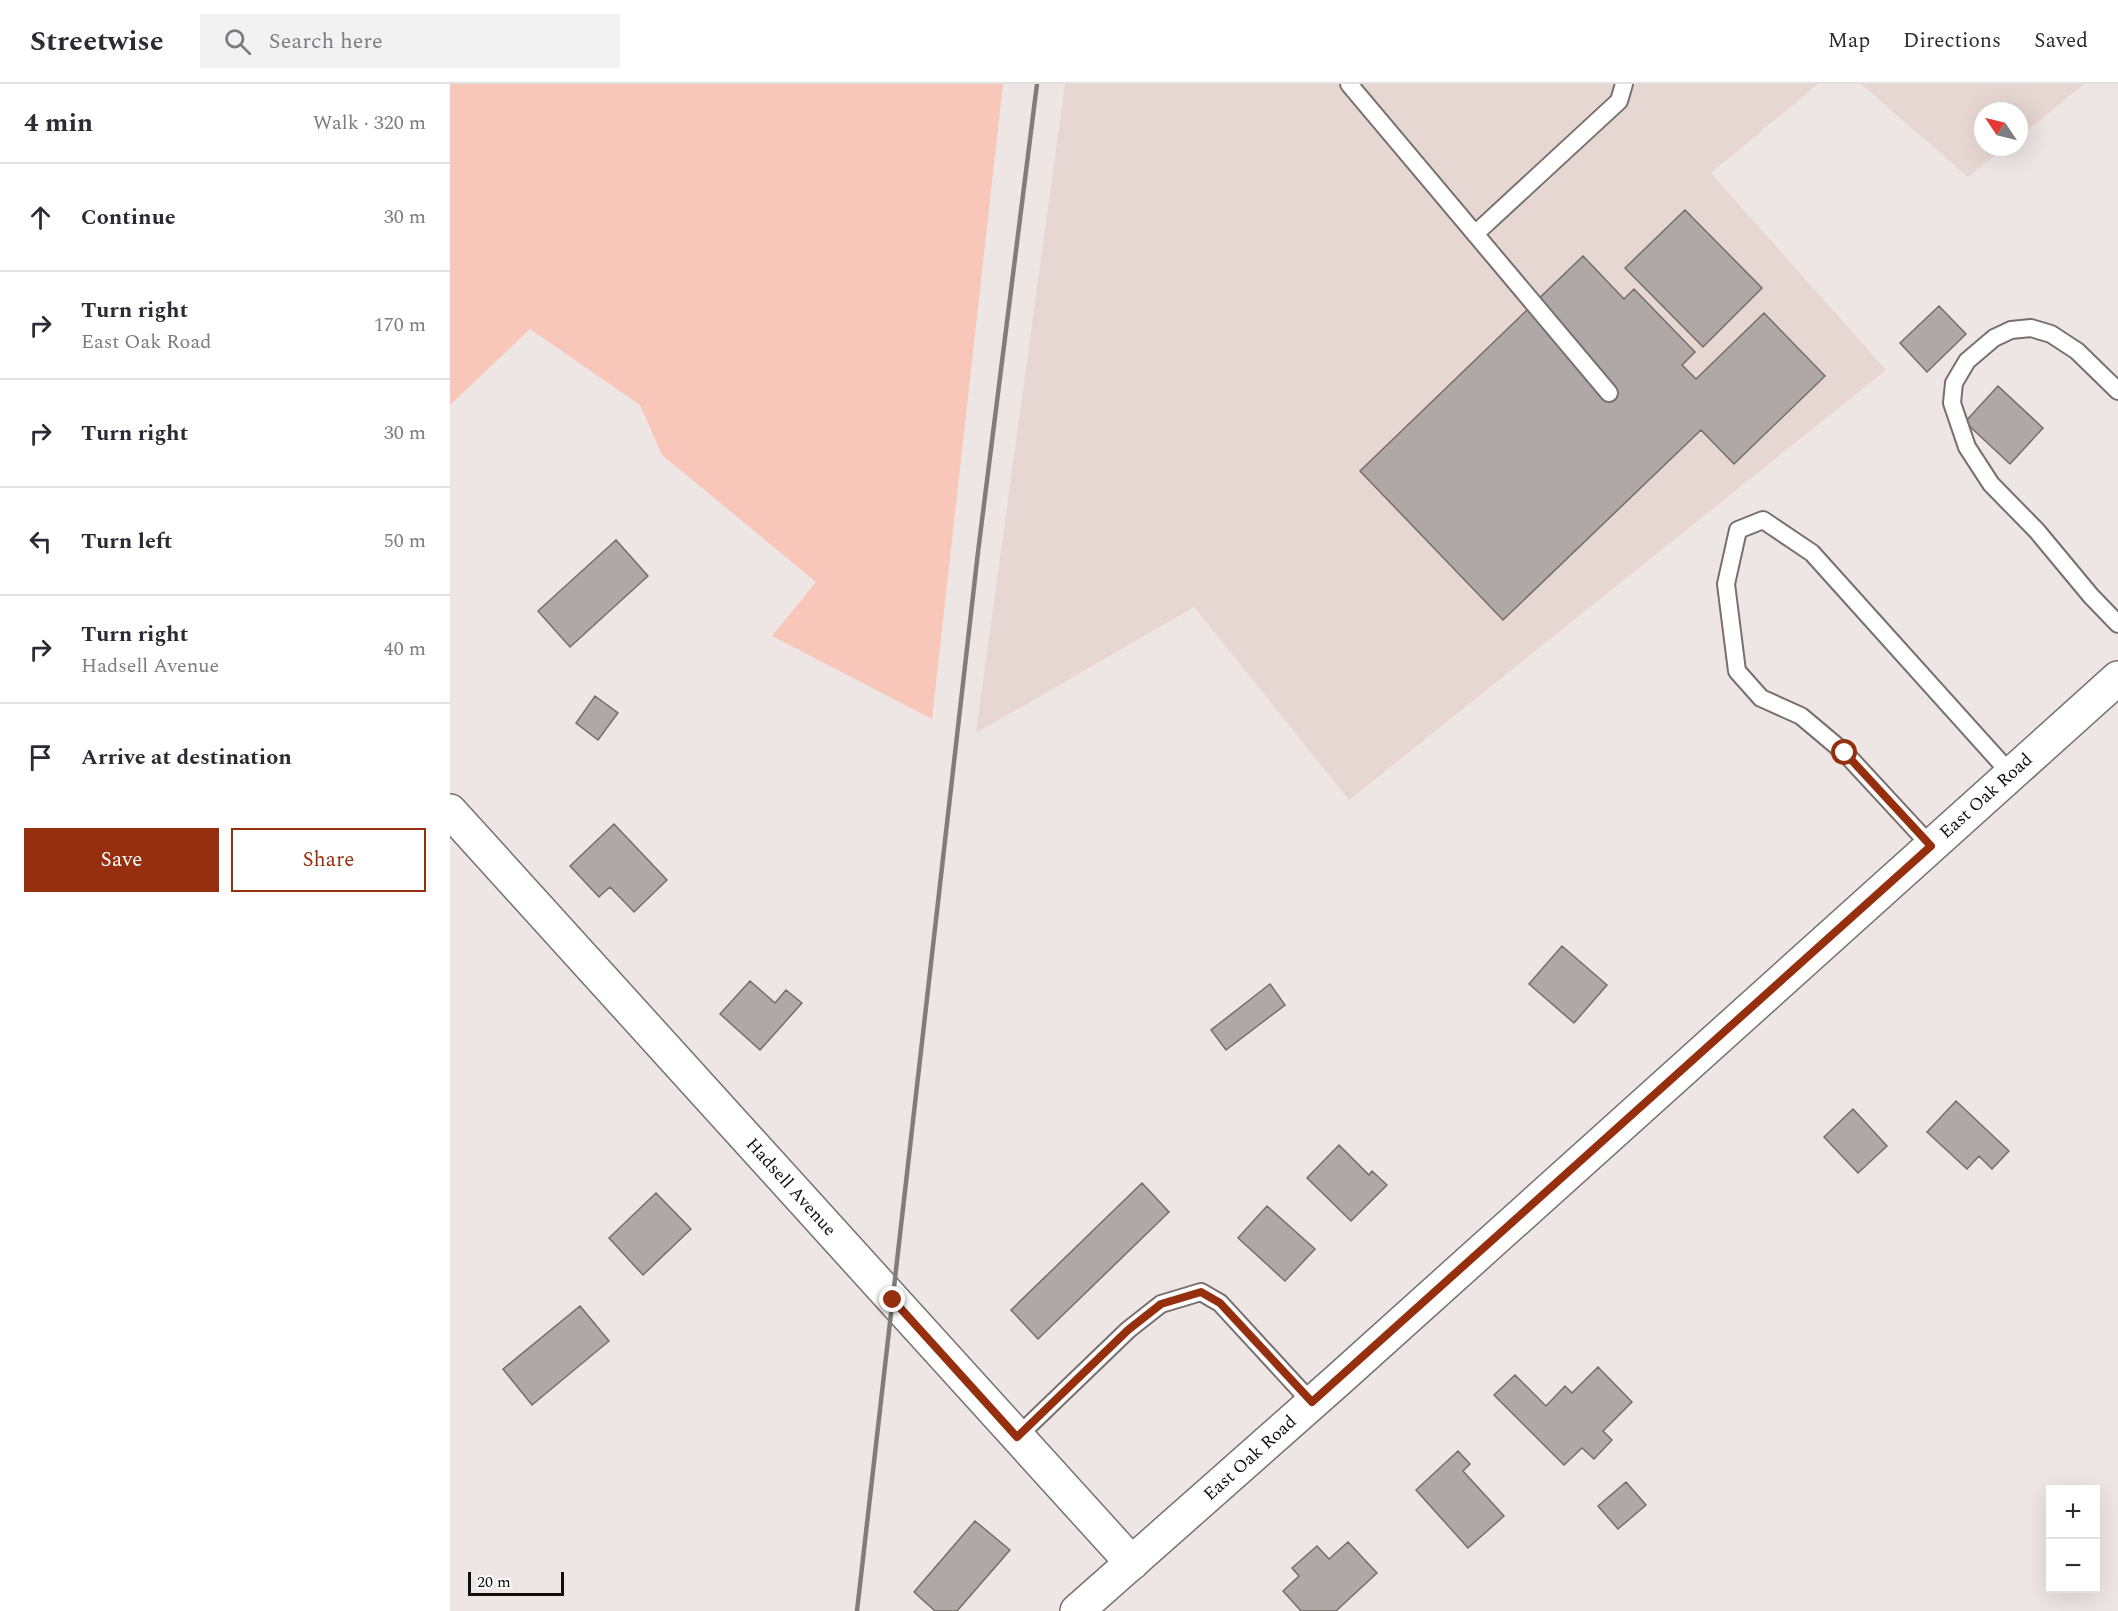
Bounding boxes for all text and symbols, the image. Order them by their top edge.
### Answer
search box [200,14,620,68]
text: Streetwise [30,20,164,63]
icon: search [221,25,254,58]
text: Search here [269,25,383,58]
text: Map [1828,25,1870,57]
text: Directions [1903,25,2001,57]
text: Saved [2034,25,2088,57]
north arrow [1974,102,2028,156]
text: 4 min [24,103,93,143]
text: Walk · 320 m [313,108,426,138]
icon: ahead [24,201,57,234]
text: Continue [81,201,176,234]
text: 30 m [384,202,426,232]
text: Turn right [81,294,188,327]
icon: right [24,309,57,342]
text: 170 m [374,310,426,340]
text: East Oak Road [81,327,211,357]
icon: right [24,417,57,450]
text: Turn right [81,417,188,450]
text: 30 m [384,418,426,448]
icon: left [24,525,57,558]
text: Turn left [81,525,173,558]
text: 50 m [384,526,426,556]
text: Turn right [81,618,188,651]
icon: right [24,633,57,666]
text: 40 m [384,634,426,664]
text: Hadsell Avenue [81,651,219,681]
route start [1831,739,1857,765]
icon: arrive [24,741,57,774]
text: Arrive at destination [81,741,292,774]
street label: East Oak Road [1933,747,2039,845]
button: Save [24,828,219,892]
button: Share [231,828,426,892]
street label: Hadsell Avenue [739,1132,843,1242]
route end [879,1286,905,1312]
street label: East Oak Road [1197,1409,1303,1507]
map controls [2046,1485,2100,1593]
button: + [2046,1485,2100,1539]
button: − [2046,1539,2100,1593]
scale bar [468,1569,564,1596]
text: 20 m [477,1570,511,1594]

